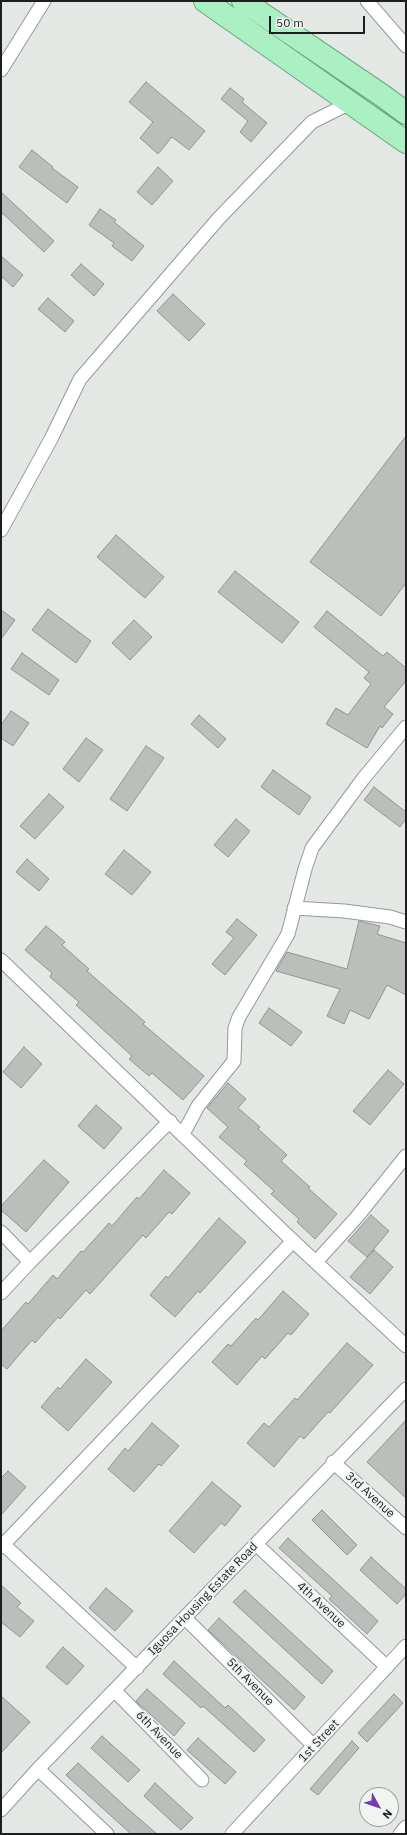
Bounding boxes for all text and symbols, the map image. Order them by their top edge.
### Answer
scale bar [271,8,367,34]
text: 50 m [276,15,304,30]
street label: 3rd Avenue [342,1469,398,1521]
street label: Iguosa Housing Estate Road [145,1540,261,1658]
street label: 4th Avenue [294,1579,348,1631]
street label: 5th Avenue [223,1655,277,1709]
street label: 6th Avenue [133,1708,185,1762]
street label: 1st Street [296,1717,342,1765]
north arrow [359,1787,399,1827]
text: N [380,1807,395,1822]

